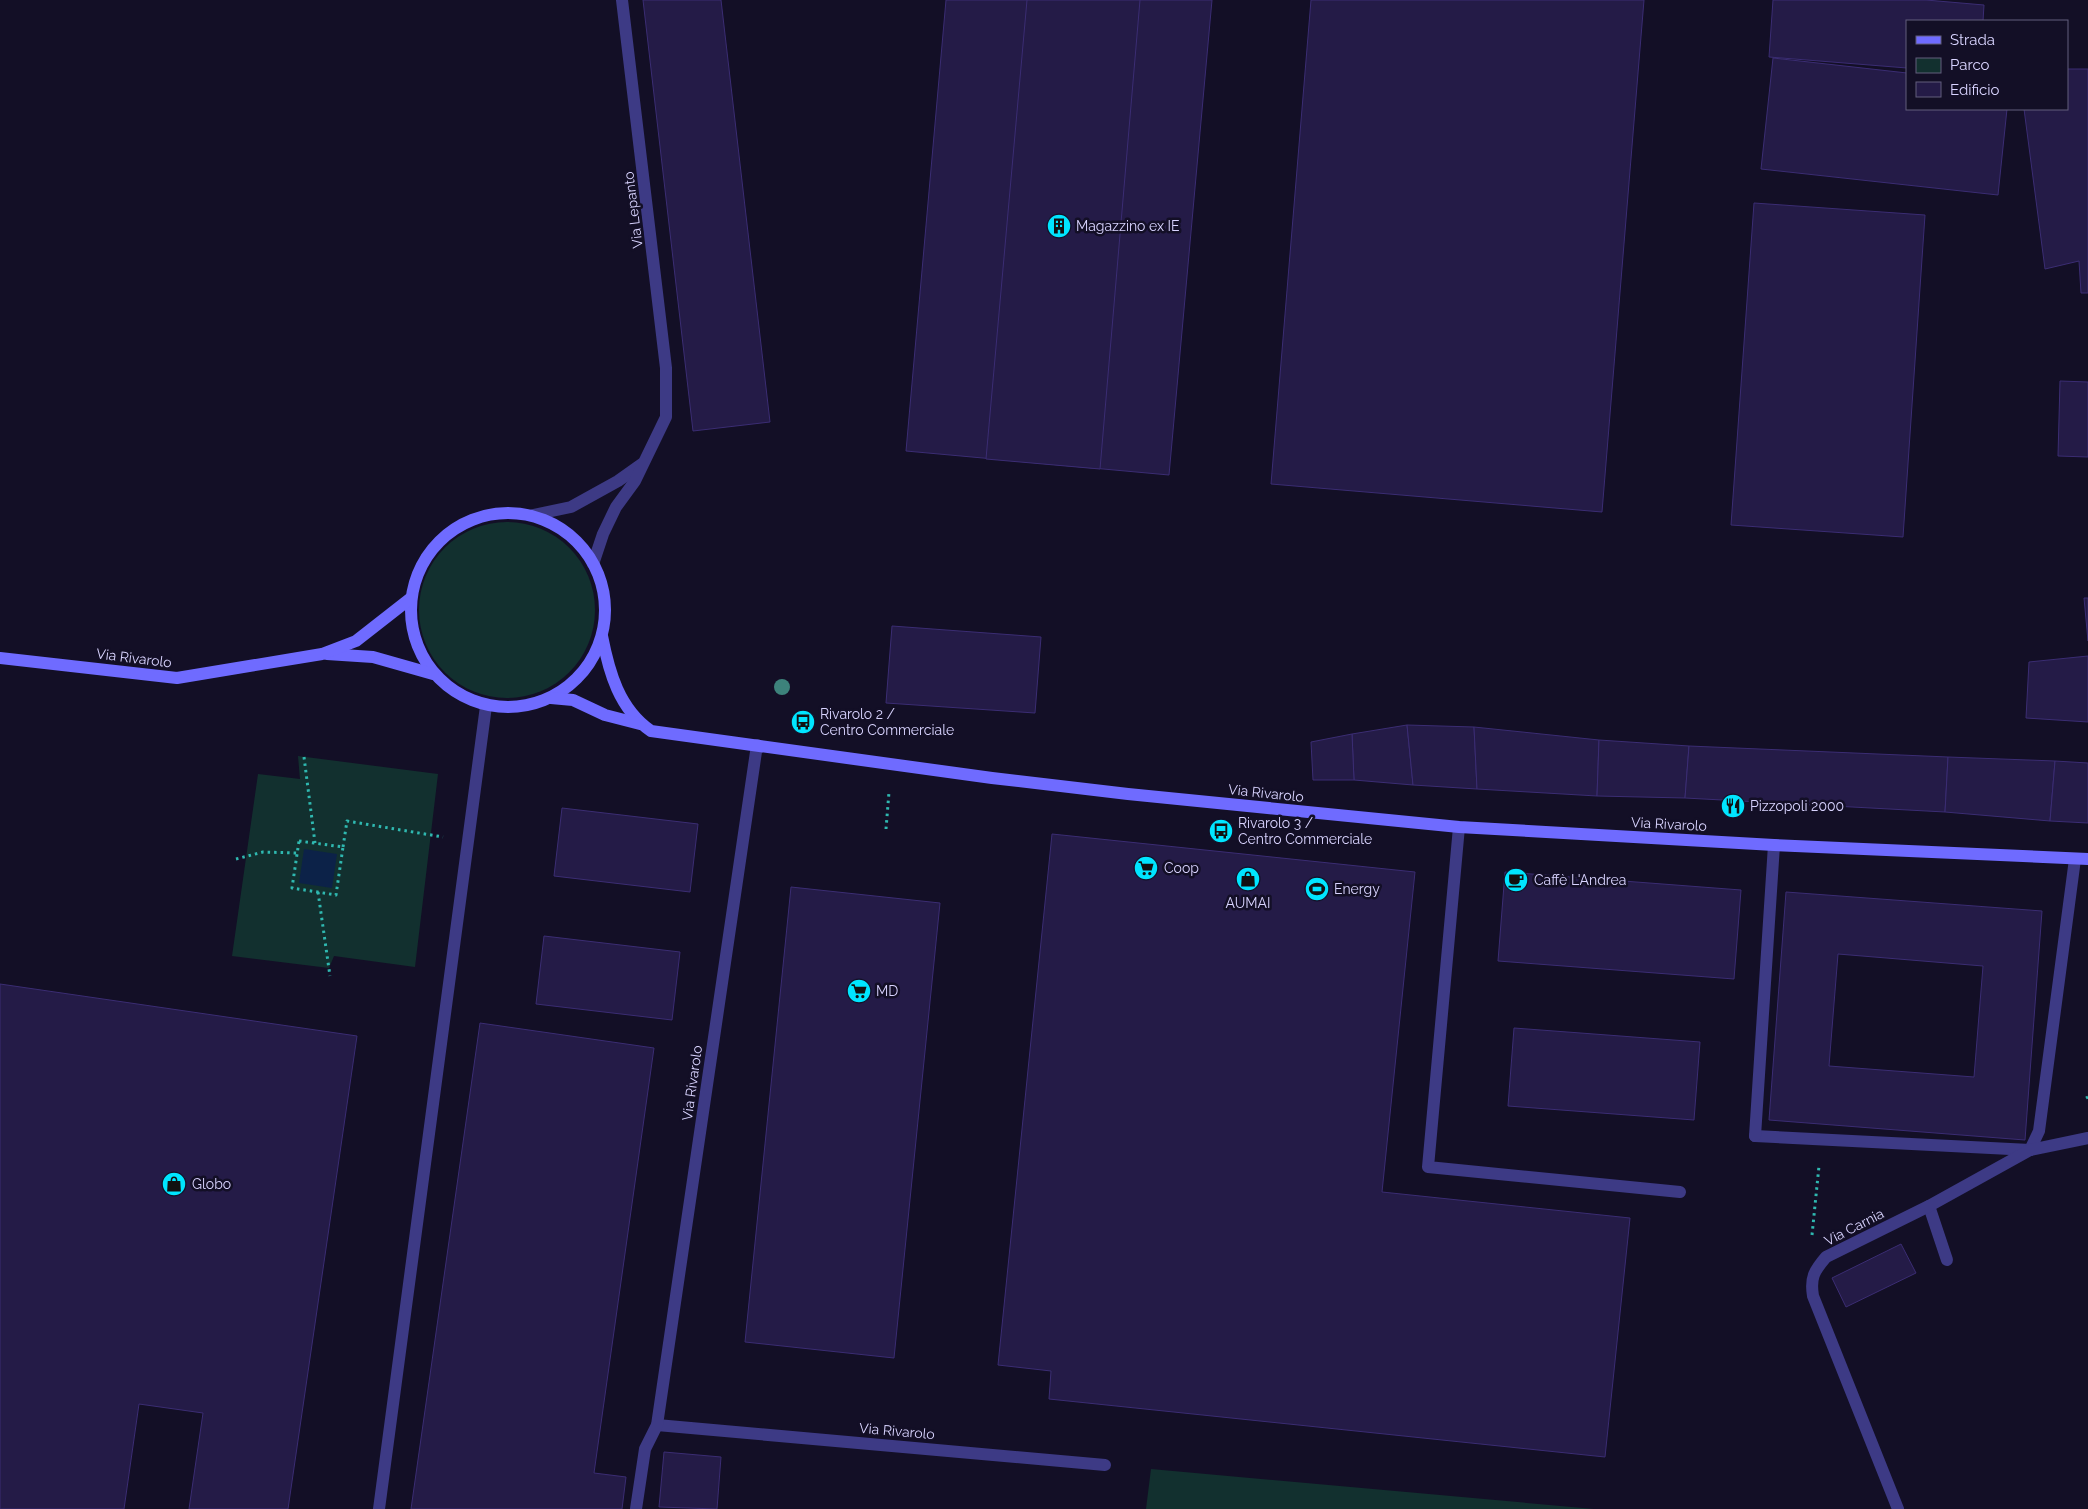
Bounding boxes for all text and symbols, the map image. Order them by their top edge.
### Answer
legend [1906,20,2068,110]
text: Strada [1950,31,1995,49]
text: Parco [1950,56,1990,74]
text: Edificio [1950,81,2000,99]
street label: Via Lepanto [620,171,646,249]
building icon: Magazzino ex IE [1046,213,1072,239]
place label: Magazzino ex IE [1076,218,1180,234]
street label: Via Rivarolo [95,645,173,671]
place label: Rivarolo 2 / Centro Commerciale [820,706,954,738]
bus stop icon: Rivarolo 2 / Centro Commerciale [790,709,816,735]
street label: Via Rivarolo [1227,781,1305,805]
restaurant icon: Pizzopoli 2000 [1720,793,1746,819]
place label: Pizzopoli 2000 [1750,798,1844,814]
street label: Via Rivarolo [1631,814,1707,834]
place label: Rivarolo 3 / Centro Commerciale [1238,815,1372,847]
bus stop icon: Rivarolo 3 / Centro Commerciale [1208,818,1234,844]
supermarket icon: Coop [1133,855,1159,881]
place label: Coop [1164,860,1199,876]
shop icon: AUMAI [1235,866,1261,892]
cafe icon: Caffè L'Andrea [1503,867,1529,893]
place label: Caffè L'Andrea [1534,872,1626,888]
sports icon: Energy [1304,876,1330,902]
place label: Energy [1334,881,1380,897]
place label: AUMAI [1226,895,1270,911]
supermarket icon: MD [846,978,872,1004]
place label: MD [876,983,898,999]
street label: Via Rivarolo [679,1044,705,1122]
shop icon: Globo [161,1171,187,1197]
place label: Globo [192,1176,231,1192]
street label: Via Carnia [1822,1205,1886,1249]
street label: Via Rivarolo [858,1420,936,1442]

